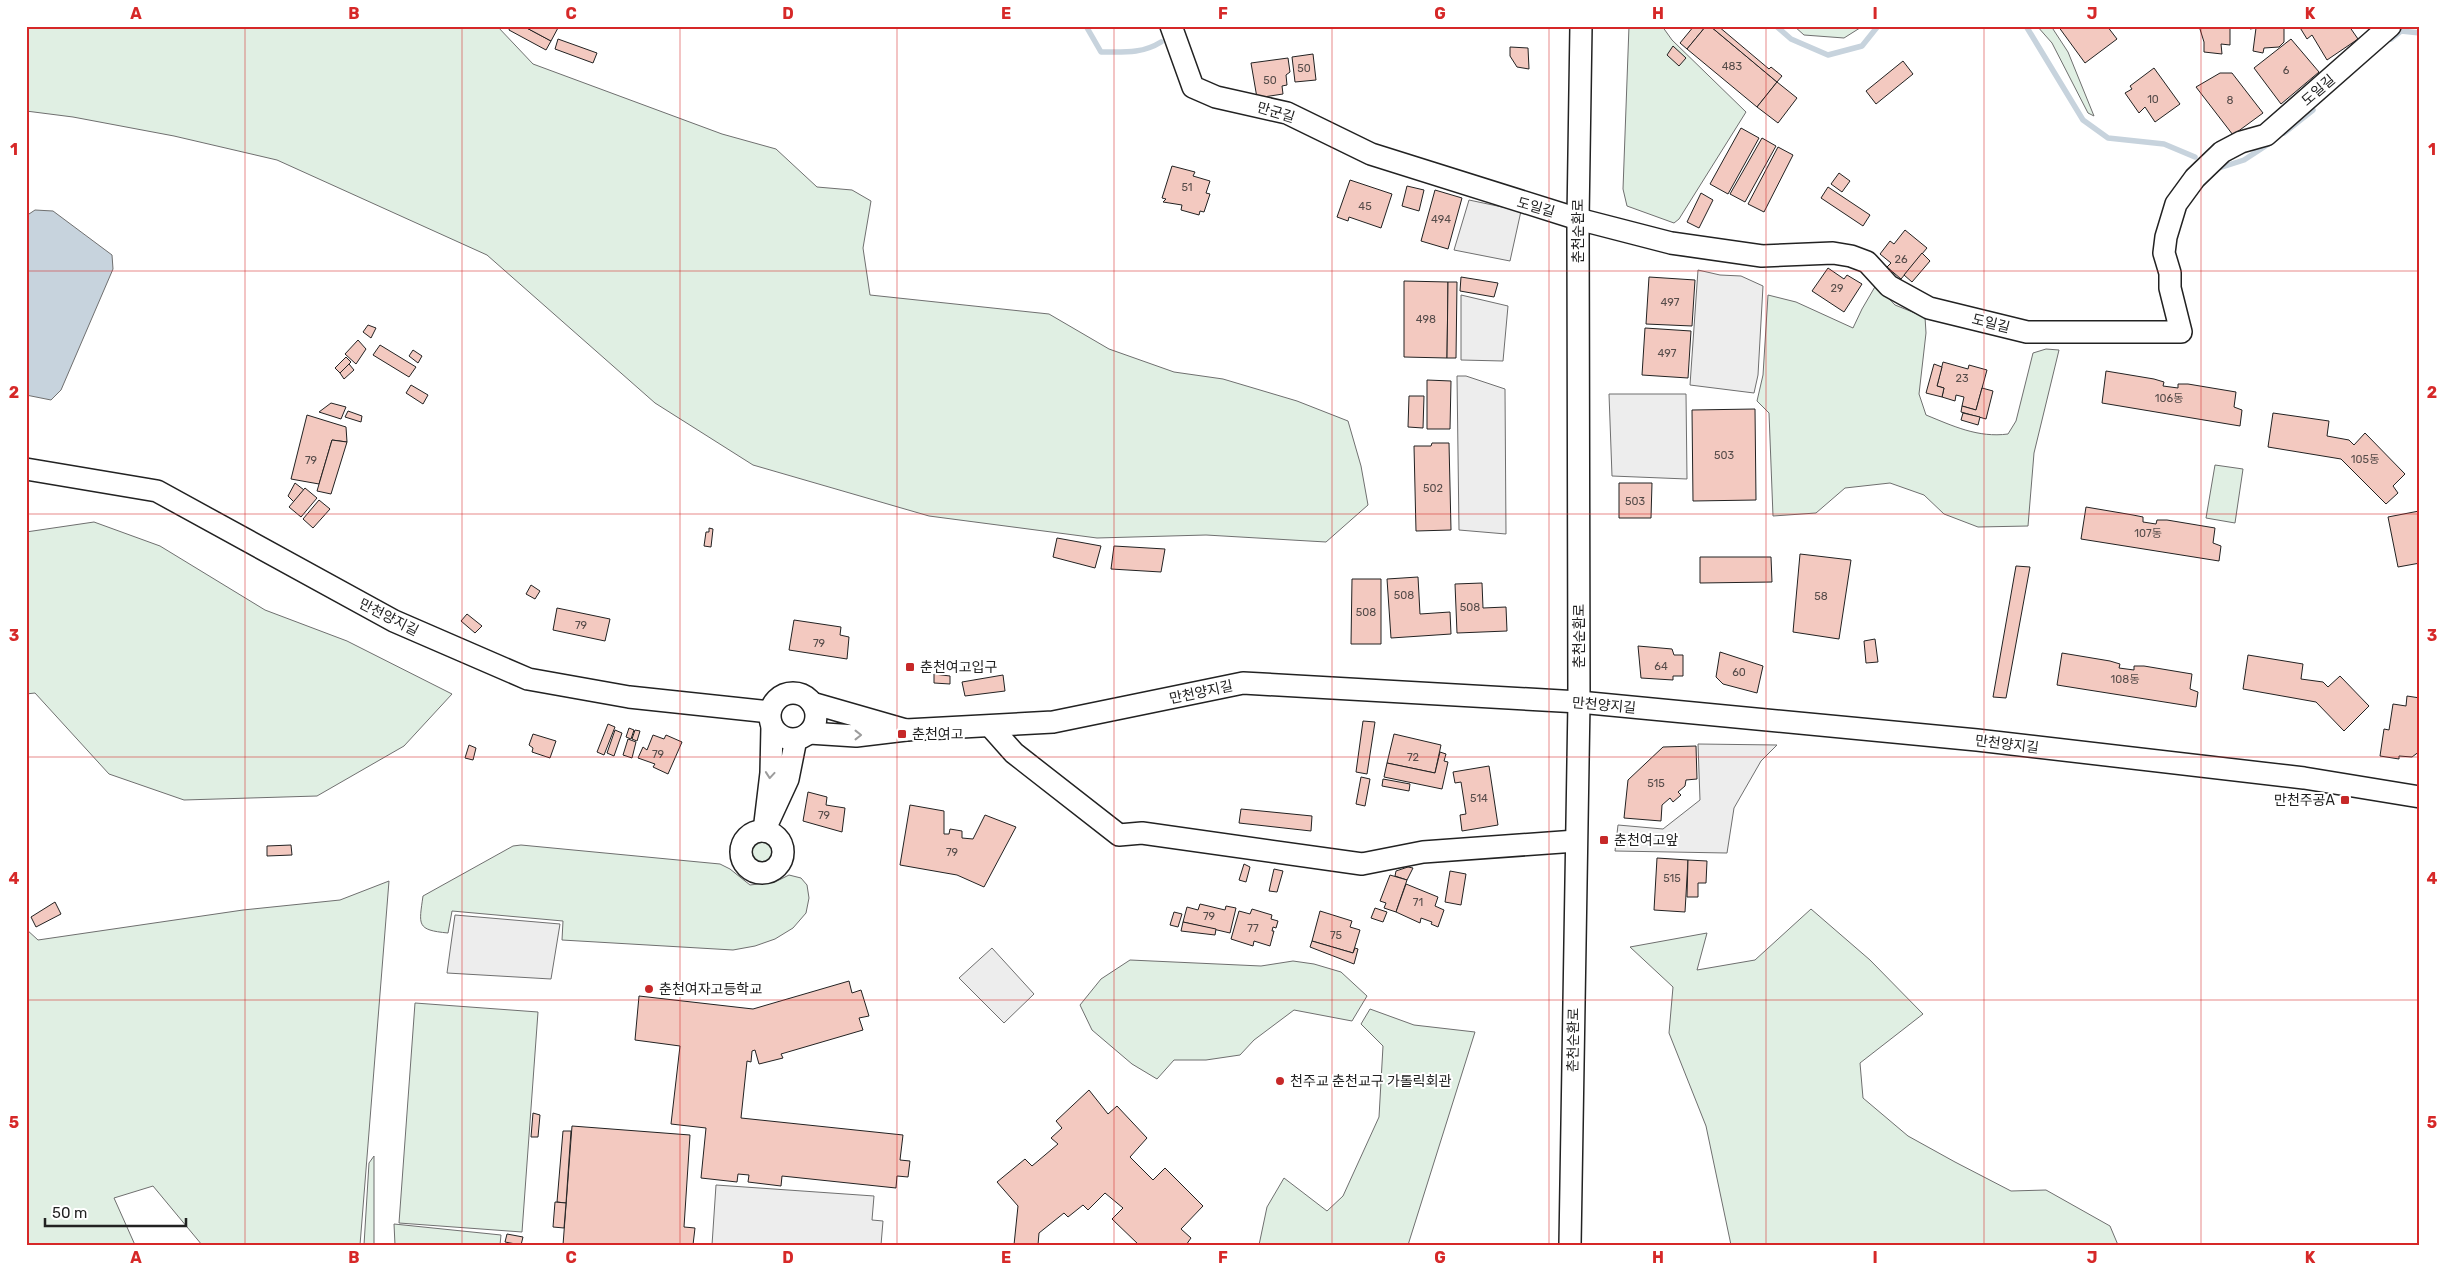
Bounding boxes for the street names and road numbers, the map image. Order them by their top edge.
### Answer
street label: 도일길 [2298,71,2338,109]
street label: 만군길 [1255,99,1297,126]
street label: 도일길 [1515,194,1557,221]
street label: 춘천순환로 [1570,199,1587,263]
street label: 도일길 [1970,311,2012,336]
street label: 만천양지길 [356,595,421,640]
street label: 춘천순환로 [1571,604,1588,668]
street label: 만천양지길 [1168,677,1234,707]
street label: 만천양지길 [1571,694,1637,717]
street label: 만천양지길 [1974,732,2040,757]
street label: 춘천순환로 [1564,1008,1583,1072]

